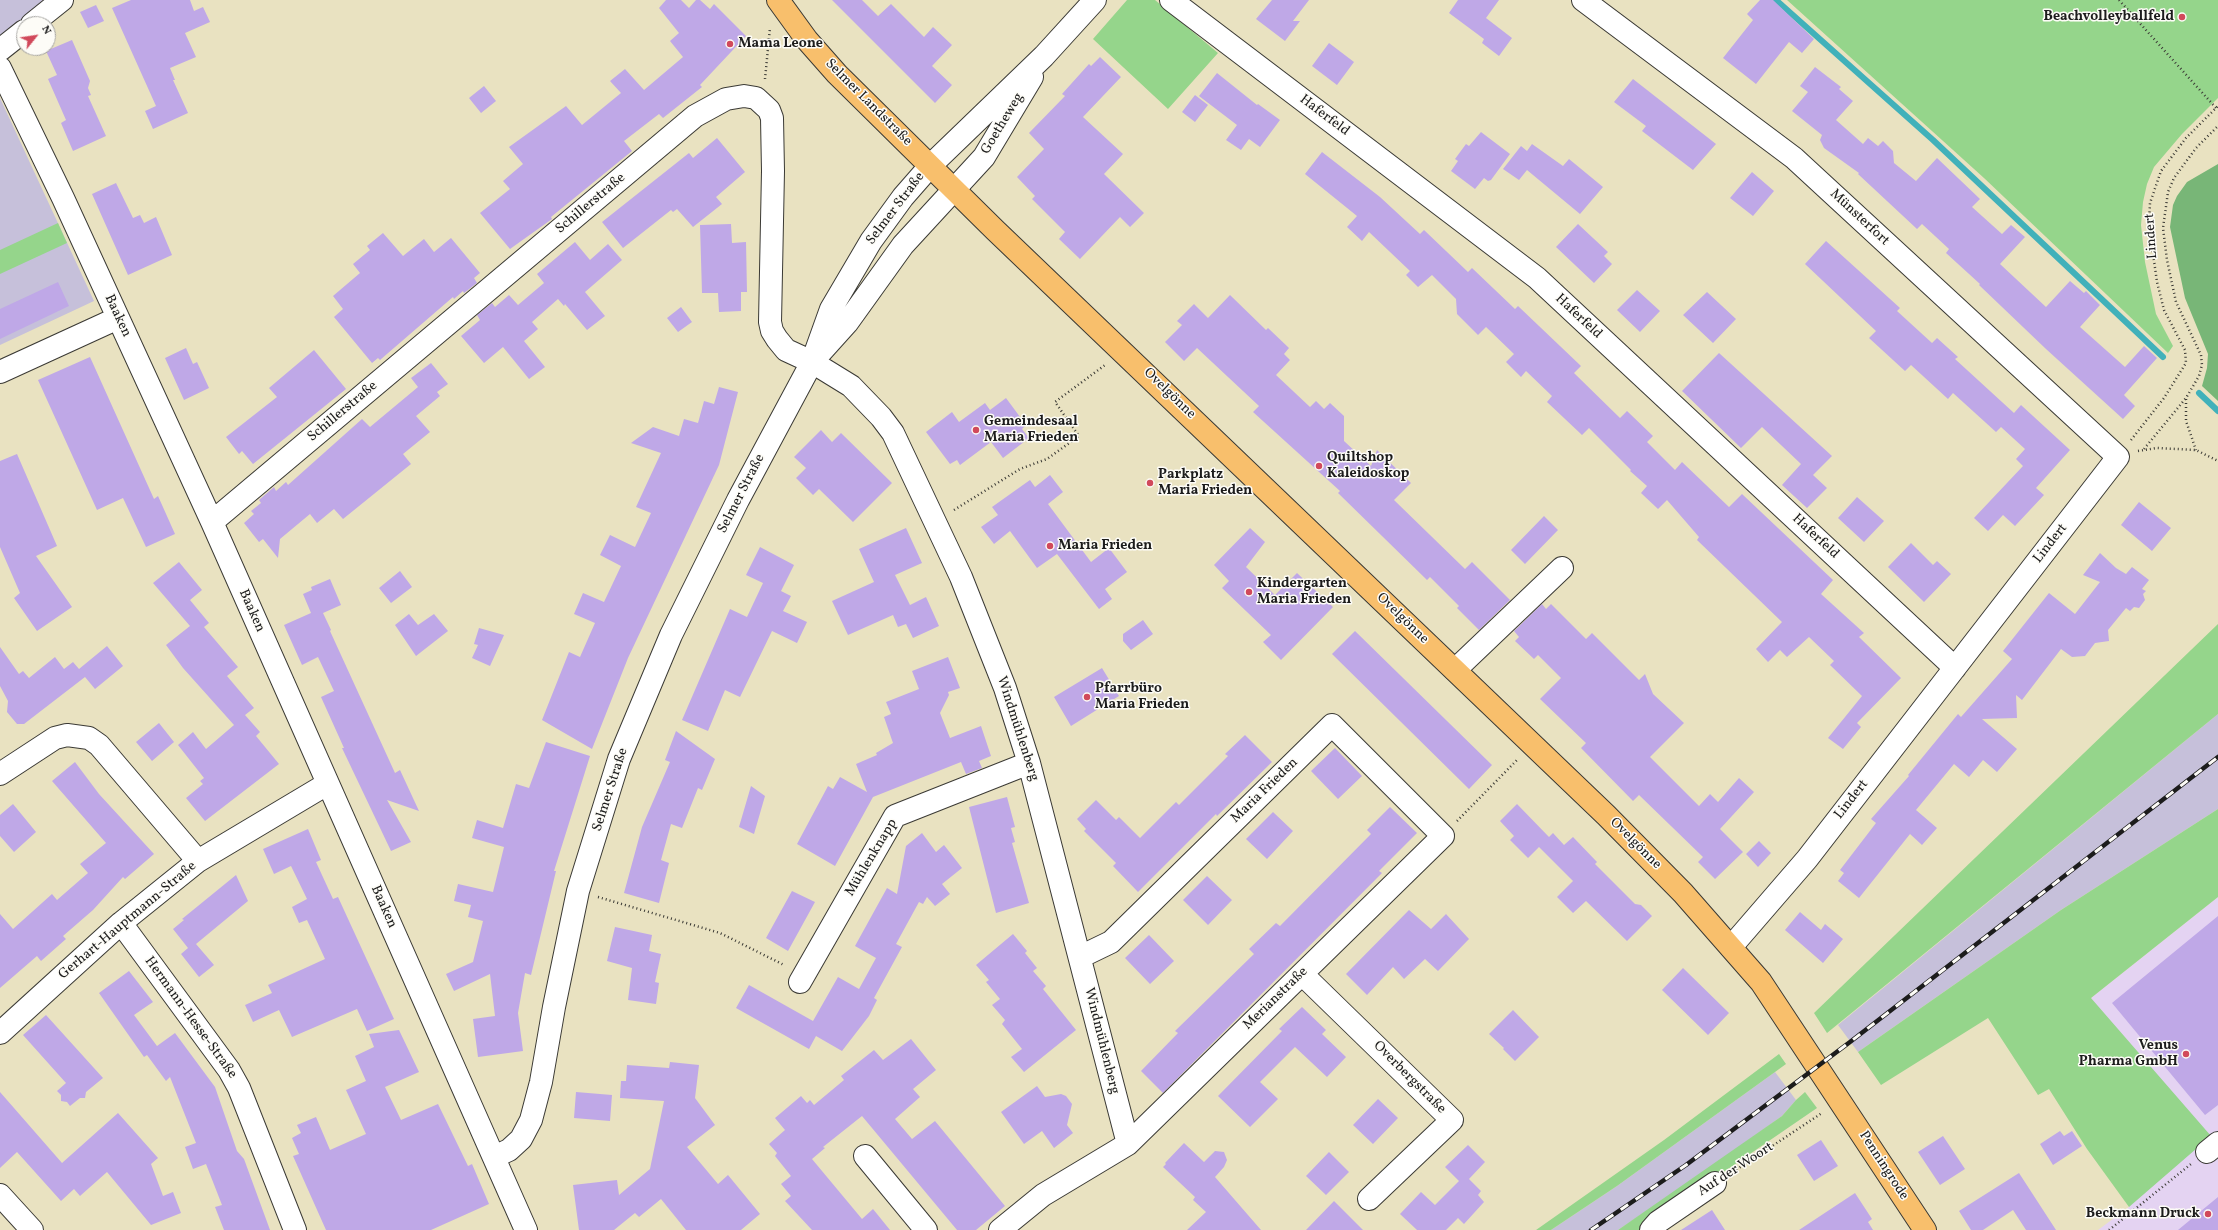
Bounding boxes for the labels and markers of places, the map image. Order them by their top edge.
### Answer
place label: Beachvolleyballfeld [2044,9,2174,25]
marker: Beachvolleyballfeld [2177,12,2187,22]
place label: Mama Leone [738,36,823,52]
marker: Mama Leone [725,39,735,49]
place label: Gemeindesaal Maria Frieden [984,414,1078,446]
marker: Gemeindesaal Maria Frieden [971,425,981,435]
place label: Quiltshop Kaleidoskop [1327,450,1409,482]
marker: Quiltshop Kaleidoskop [1314,461,1324,471]
place label: Parkplatz Maria Frieden [1158,467,1252,500]
marker: Parkplatz Maria Frieden [1145,478,1155,488]
place label: Maria Frieden [1058,538,1152,554]
marker: Maria Frieden [1045,541,1055,551]
place label: Kindergarten Maria Frieden [1257,576,1351,608]
marker: Kindergarten Maria Frieden [1244,587,1254,597]
place label: Pfarrbüro Maria Frieden [1095,681,1189,714]
marker: Pfarrbüro Maria Frieden [1082,692,1092,702]
place label: Venus Pharma GmbH [2079,1038,2178,1070]
marker: Venus Pharma GmbH [2181,1049,2191,1059]
place label: Beckmann Druck [2086,1206,2200,1222]
marker: Beckmann Druck [2203,1209,2213,1219]

